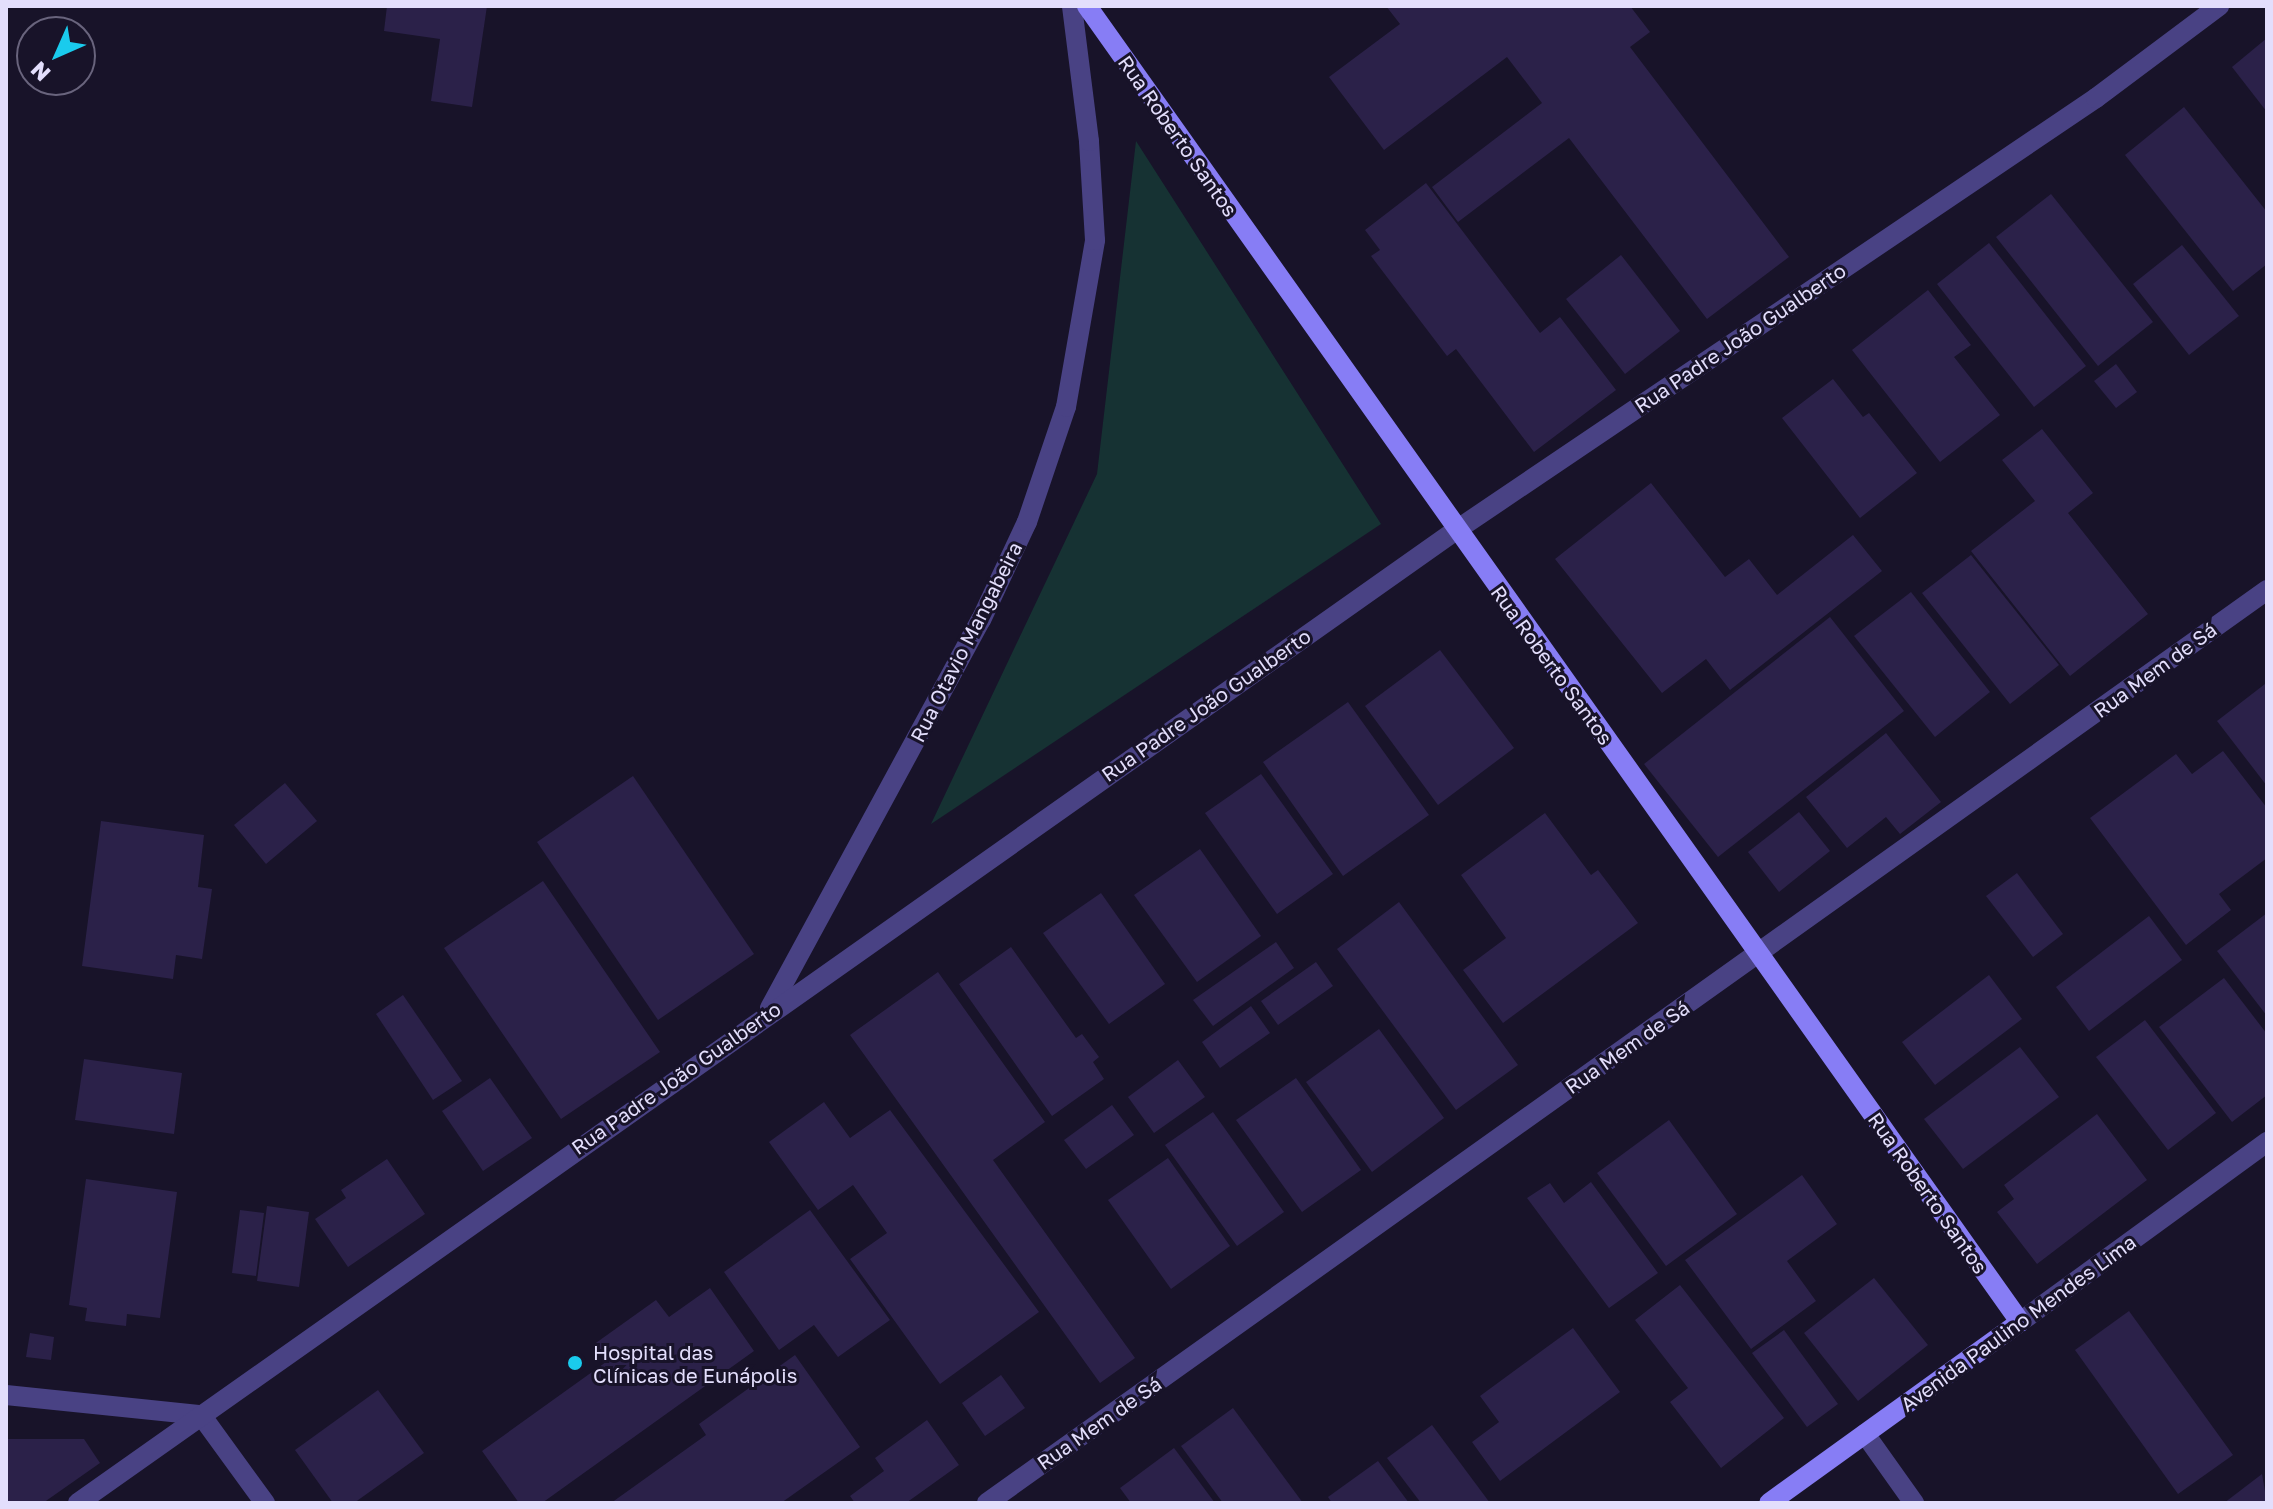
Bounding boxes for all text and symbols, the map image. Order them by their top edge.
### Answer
north arrow [16,16,96,96]
street label: Rua Roberto Santos [1113,51,1243,221]
text: N [25,56,56,87]
street label: Rua Padre João Gualberto [1630,258,1850,418]
street label: Rua Otavio Mangabeira [905,538,1027,746]
street label: Rua Roberto Santos [1486,581,1618,749]
street label: Rua Mem de Sá [2089,617,2221,723]
street label: Rua Padre João Gualberto [1097,624,1315,786]
street label: Rua Mem de Sá [1560,995,1694,1099]
street label: Rua Padre João Gualberto [567,997,785,1159]
street label: Rua Roberto Santos [1863,1108,1993,1278]
street label: Avenida Paulino Mendes Lima [1896,1230,2140,1416]
place label: Hospital das Clínicas de Eunápolis [593,1340,797,1387]
marker: Hospital das Clínicas de Eunápolis [564,1352,586,1374]
street label: Rua Mem de Sá [1032,1371,1166,1475]

